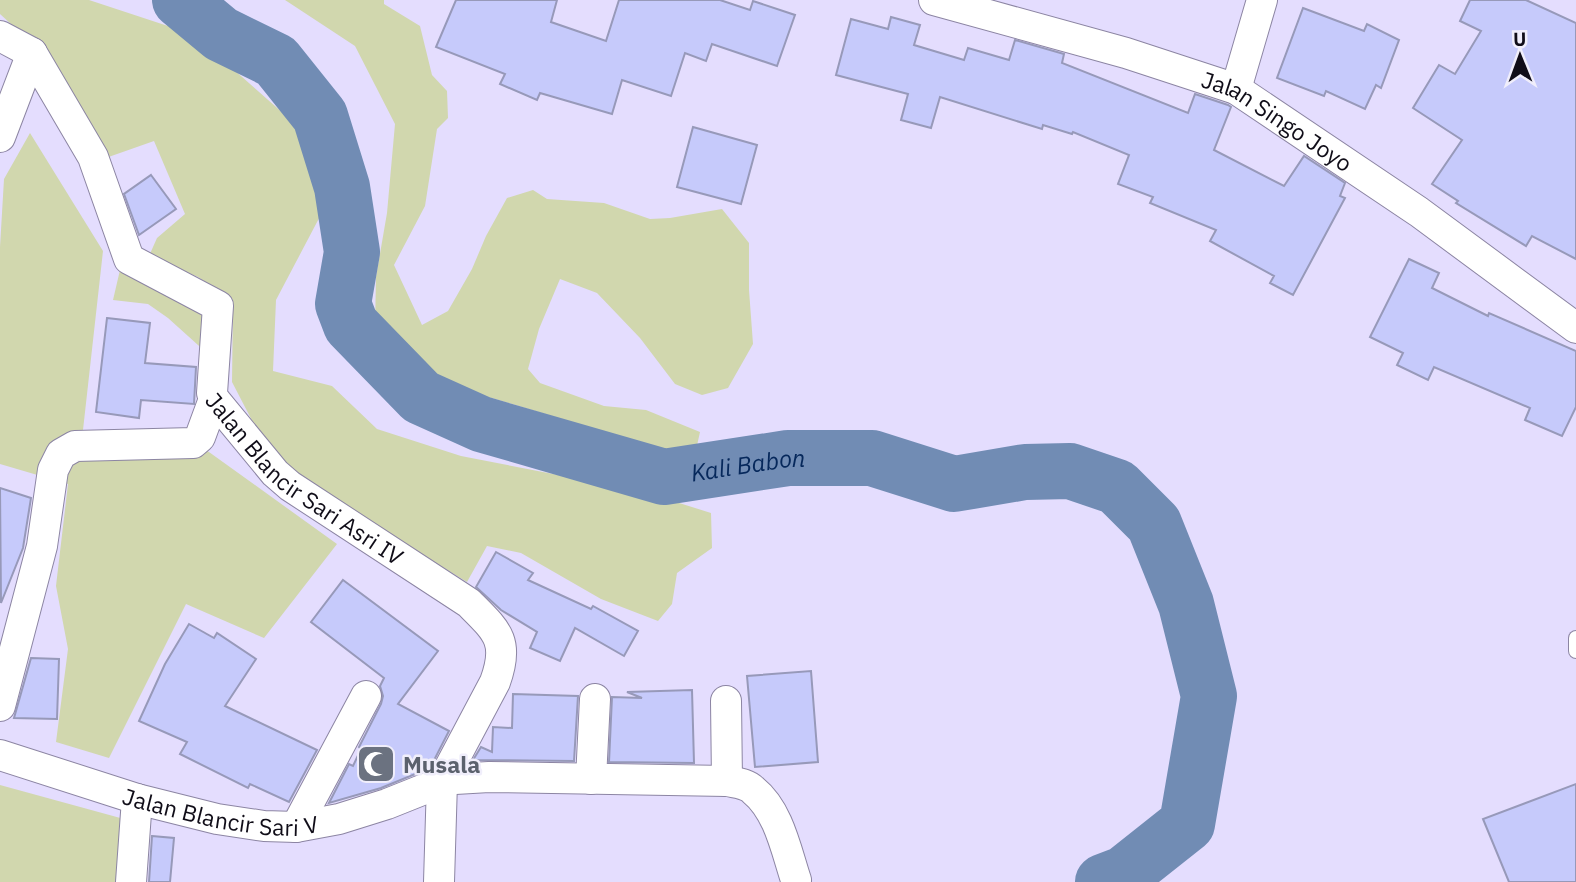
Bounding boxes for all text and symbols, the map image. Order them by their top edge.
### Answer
north arrow [1485,21,1555,91]
text: U [1513,27,1527,51]
street label: Jalan Singo Joyo [1198,64,1358,178]
street label: Jalan Blancir Sari Asri IV [199,386,409,571]
water label: Kali Babon [688,442,805,489]
mosque icon: Musala [355,743,397,785]
place label: Musala [403,749,480,779]
street label: Jalan Blancir Sari V [119,780,321,842]

